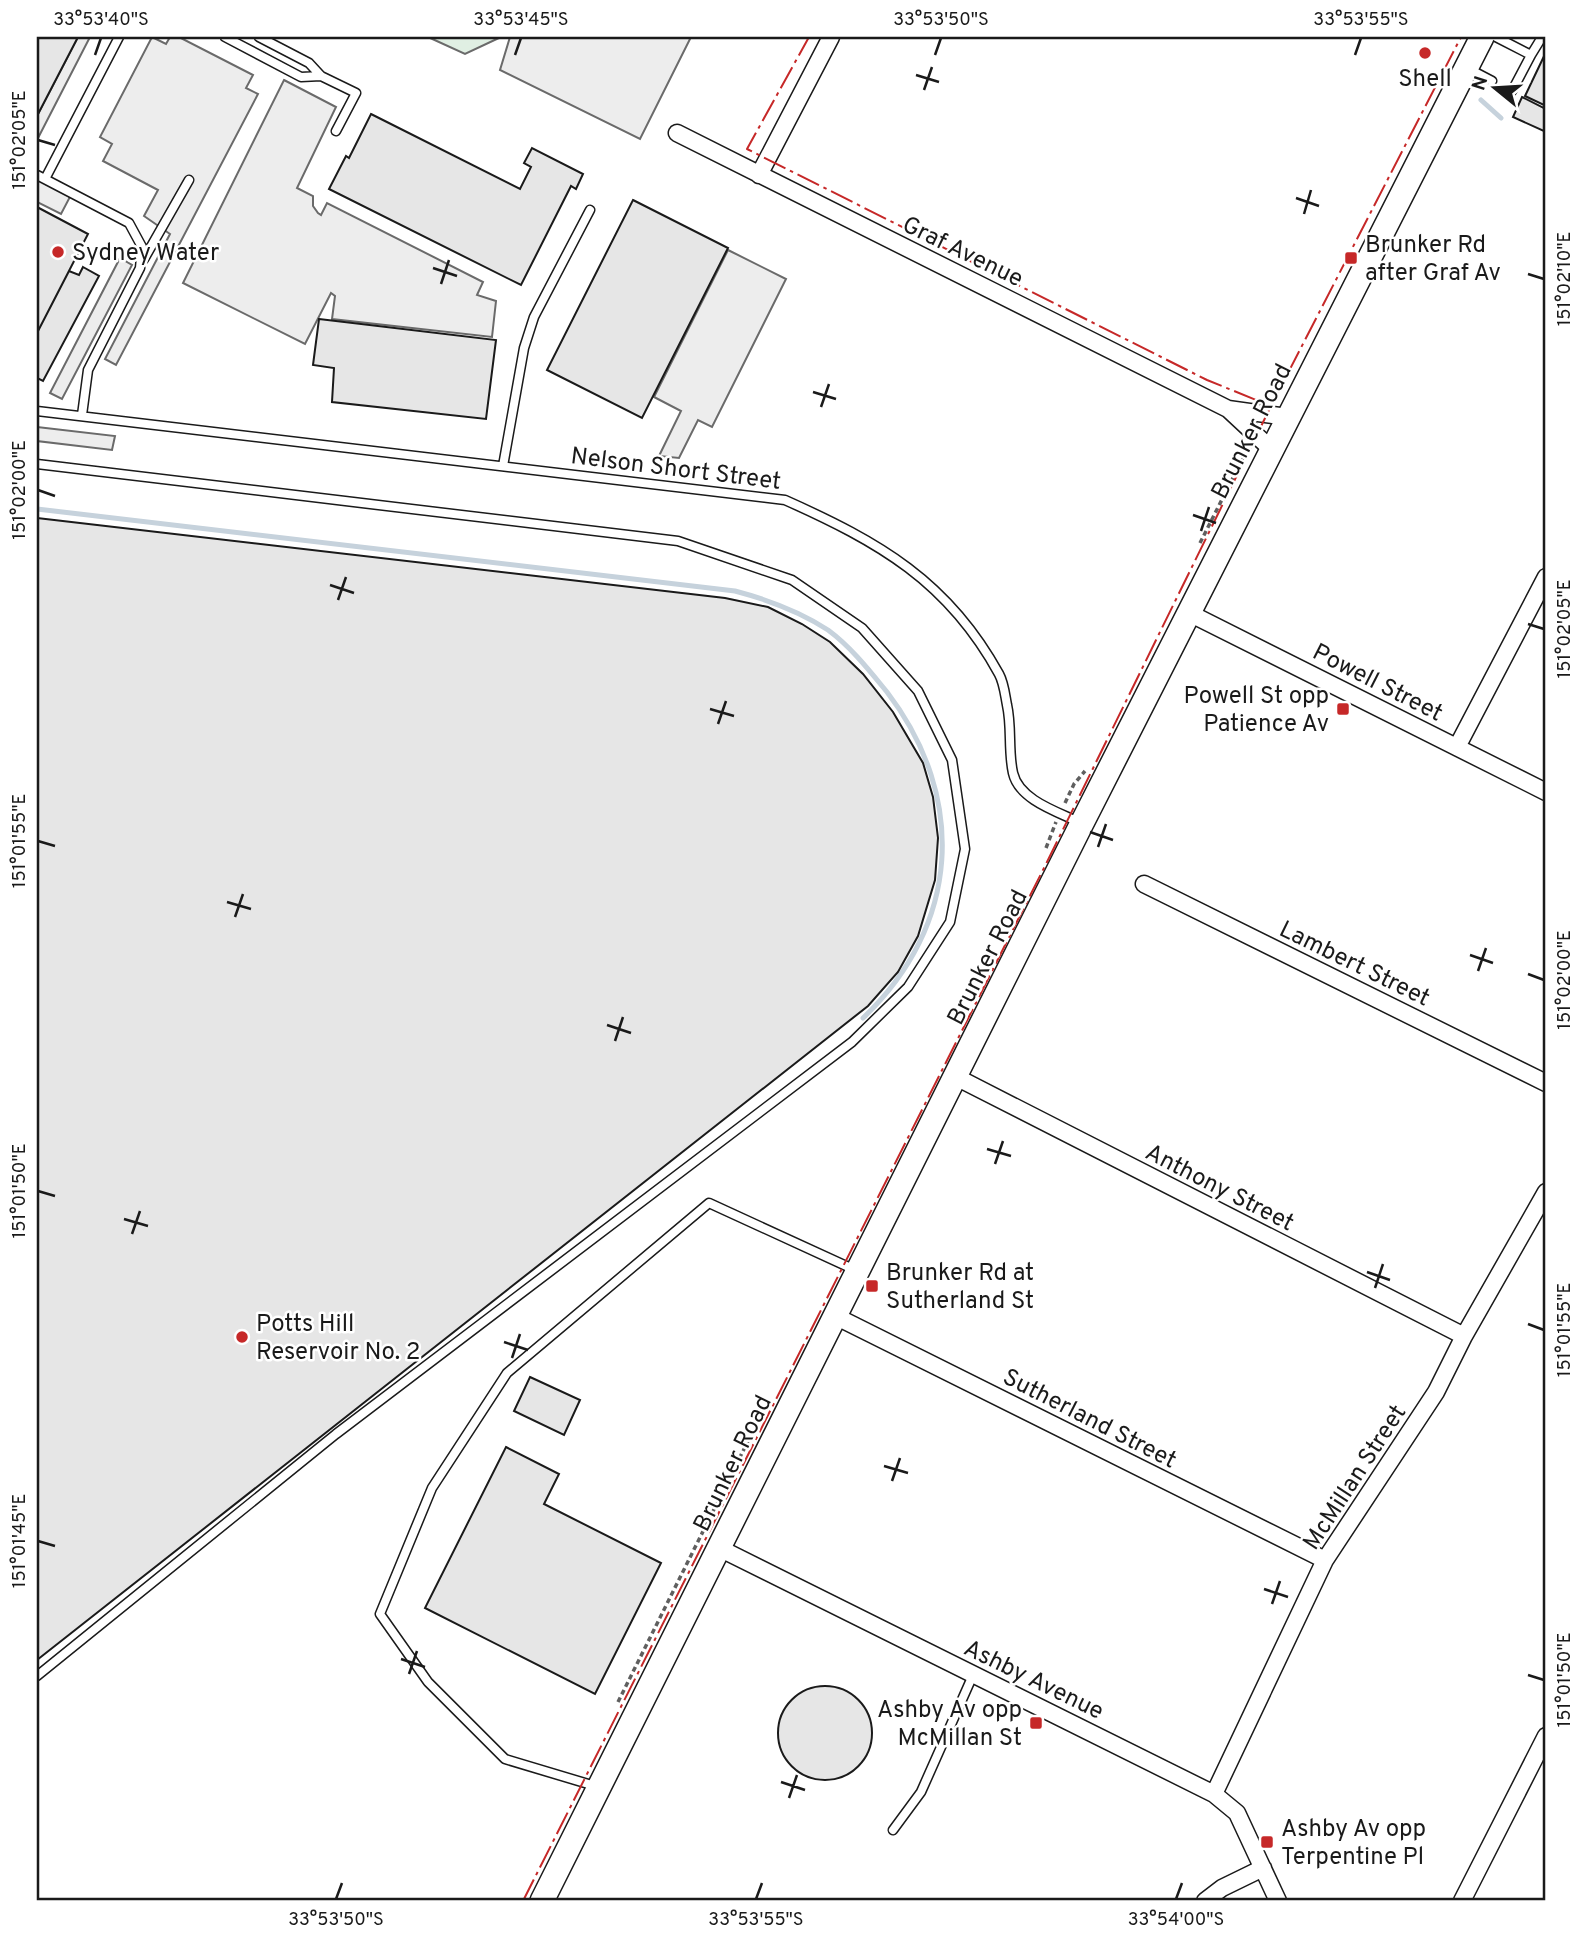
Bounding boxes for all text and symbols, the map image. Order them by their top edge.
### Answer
text: 33°53'40"S [53,9,149,32]
text: 33°53'45"S [473,9,569,32]
text: 33°53'50"S [893,9,989,32]
text: 33°53'55"S [1313,9,1409,32]
marker: Shell [1417,45,1433,61]
north arrow [1460,52,1530,122]
place label: Shell [1398,65,1452,95]
text: N [1467,73,1494,94]
text: 151°02'05"E [9,90,32,190]
street label: Graf Avenue [897,211,1028,295]
place label: Brunker Rd after Graf Av [1365,231,1501,289]
text: 151°02'10"E [1554,232,1577,326]
place label: Sydney Water [72,239,219,269]
marker: Sydney Water [50,244,66,260]
marker: Brunker Rd after Graf Av [1343,250,1359,266]
street label: Brunker Road [1206,359,1300,505]
text: 151°02'00"E [9,440,32,540]
street label: Nelson Short Street [569,442,783,498]
text: 151°02'05"E [1554,579,1577,679]
street label: Powell Street [1307,638,1447,729]
place label: Powell St opp Patience Av [1183,682,1329,740]
marker: Powell St opp Patience Av [1335,701,1351,717]
text: 151°01'55"E [9,794,32,888]
street label: Brunker Road [942,885,1036,1031]
street label: Lambert Street [1274,915,1434,1014]
text: 151°02'00"E [1554,930,1577,1030]
street label: Anthony Street [1140,1138,1299,1239]
text: 151°01'50"E [9,1144,32,1238]
place label: Brunker Rd at Sutherland St [886,1259,1034,1317]
marker: Brunker Rd at Sutherland St [864,1278,880,1294]
text: 151°01'55"E [1554,1283,1577,1377]
place label: Potts Hill Reservoir No. 2 [256,1310,420,1368]
marker: Potts Hill Reservoir No. 2 [234,1329,250,1345]
street label: Sutherland Street [997,1363,1181,1477]
street label: Brunker Road [688,1391,780,1537]
street label: McMillan Street [1297,1400,1414,1556]
text: 151°01'45"E [9,1494,32,1588]
text: 151°01'50"E [1554,1633,1577,1727]
street label: Ashby Avenue [958,1634,1108,1728]
place label: Ashby Av opp McMillan St [877,1696,1022,1754]
marker: Ashby Av opp McMillan St [1028,1715,1044,1731]
place label: Ashby Av opp Terpentine Pl [1281,1815,1426,1873]
marker: Ashby Av opp Terpentine Pl [1259,1834,1275,1850]
text: 33°53'50"S [288,1909,384,1932]
text: 33°53'55"S [708,1909,804,1932]
text: 33°54'00"S [1128,1909,1224,1932]

